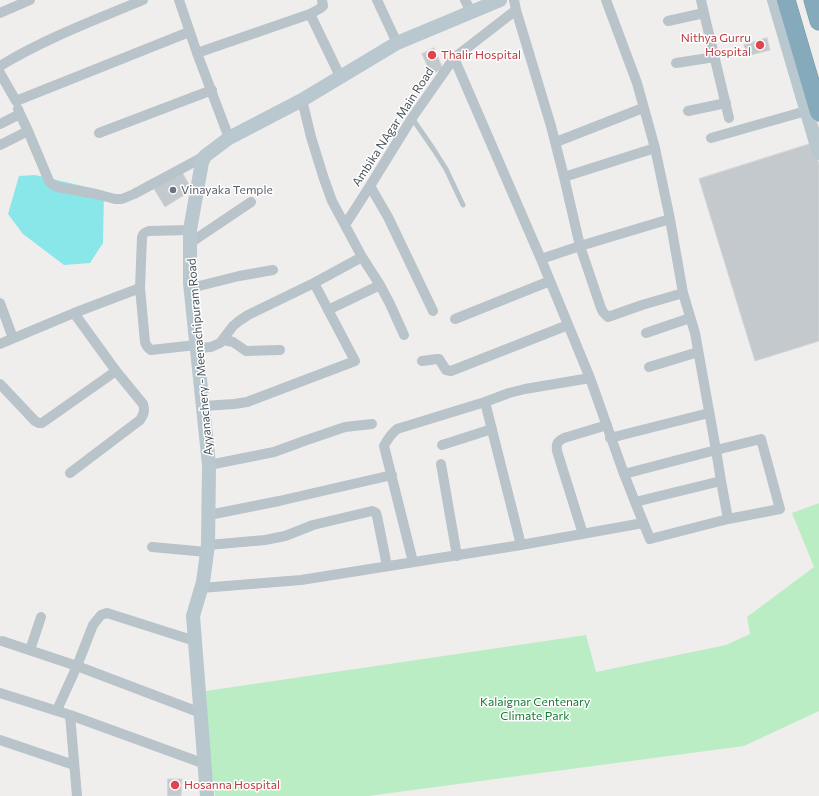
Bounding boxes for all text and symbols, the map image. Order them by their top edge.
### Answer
place label: Nithya Gurru Hospital [681,31,751,59]
marker: Nithya Gurru Hospital [754,39,766,51]
place label: Thalir Hospital [441,48,521,62]
marker: Thalir Hospital [426,49,438,61]
street label: Ambika NAgar Main Road [349,65,437,189]
place label: Vinayaka Temple [181,183,273,197]
marker: Vinayaka Temple [168,185,178,195]
street label: Ayyanachery - Meenachipuram Road [184,258,216,456]
park label: Kalaignar Centenary Climate Park [480,695,590,723]
place label: Hosanna Hospital [184,778,280,792]
marker: Hosanna Hospital [169,779,181,791]

